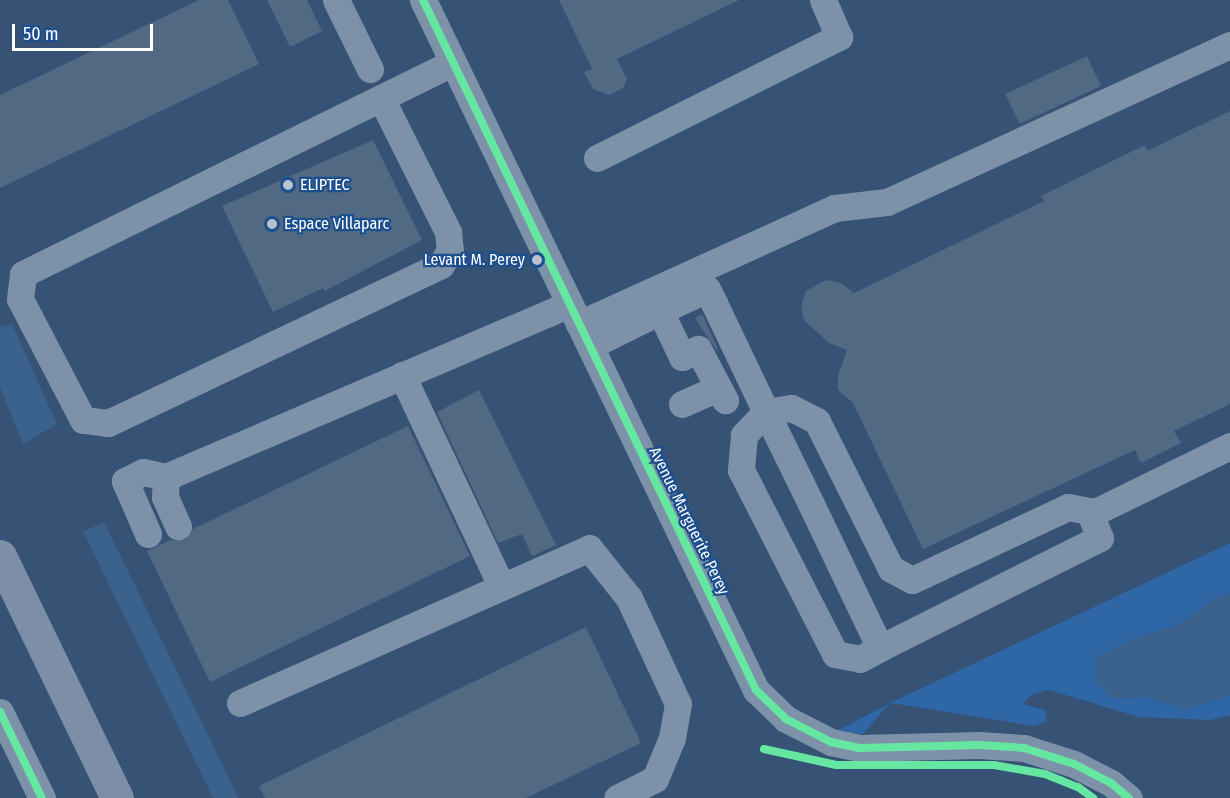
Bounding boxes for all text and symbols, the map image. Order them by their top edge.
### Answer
scale bar [15,12,156,50]
text: 50 m [23,23,59,45]
place label: ELIPTEC [300,175,350,195]
marker: ELIPTEC [281,178,295,192]
place label: Espace Villaparc [284,214,389,234]
marker: Espace Villaparc [265,217,279,231]
place label: Levant M. Perey [424,250,525,270]
marker: Levant M. Perey [530,253,544,267]
street label: Avenue Marguerite Perey [645,444,733,598]

